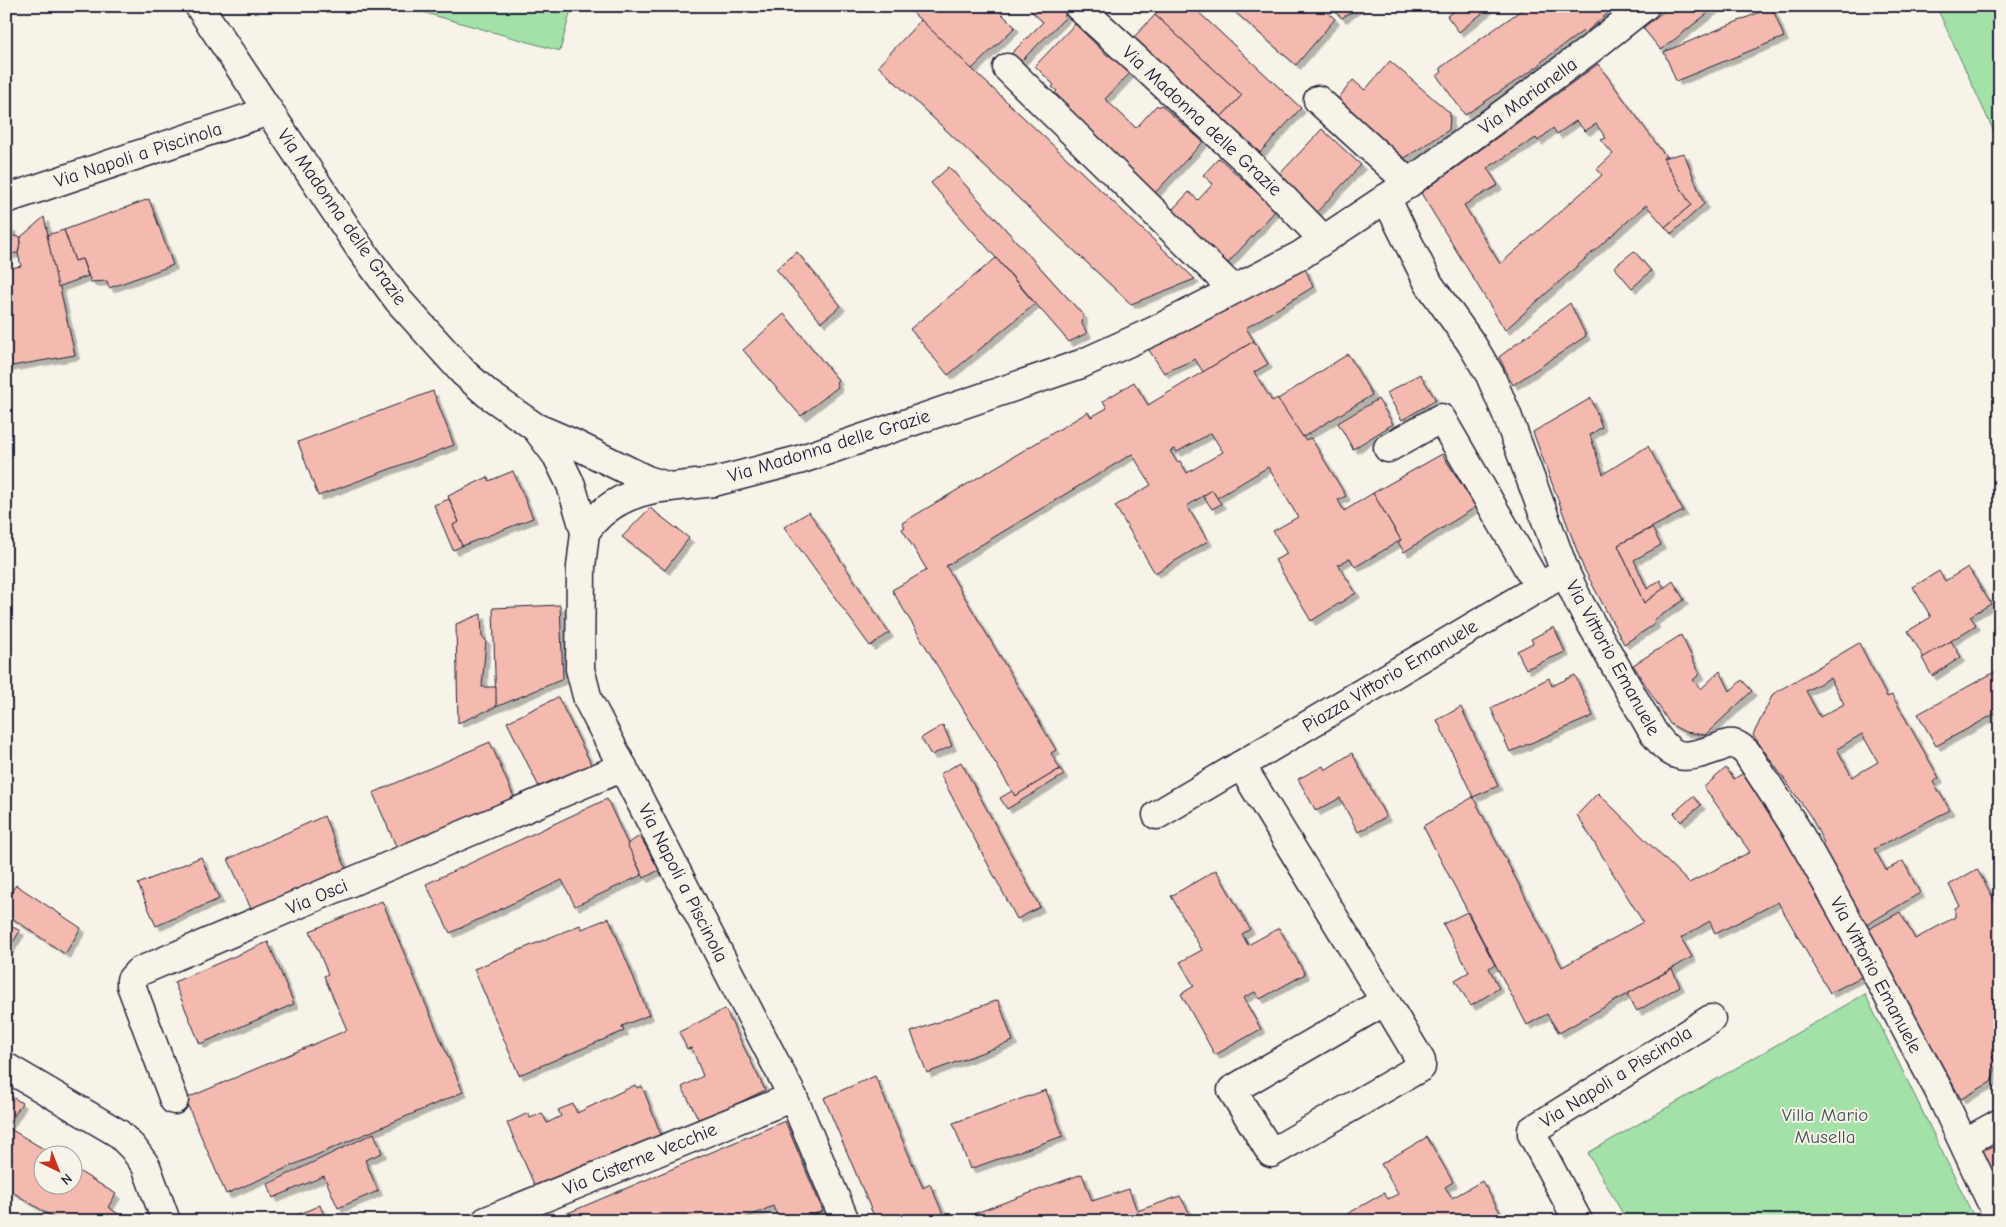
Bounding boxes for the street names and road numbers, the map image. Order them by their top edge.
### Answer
street label: Via Madonna delle Grazie [1118,41,1286,201]
street label: Via Marianella [1475,53,1581,139]
street label: Via Napoli a Piscinola [51,118,225,192]
street label: Via Madonna delle Grazie [273,125,411,309]
street label: Via Madonna delle Grazie [725,405,933,487]
street label: Via Vittorio Emanuele [1561,577,1665,739]
street label: Piazza Vittorio Emanuele [1298,615,1482,737]
street label: Via Napoli a Piscinola [634,800,732,966]
street label: Via Osci [283,874,351,920]
street label: Via Vittorio Emanuele [1825,893,1927,1057]
street label: Via Napoli a Piscinola [1536,1021,1696,1133]
street label: Via Cisterne Vecchie [560,1118,720,1200]

